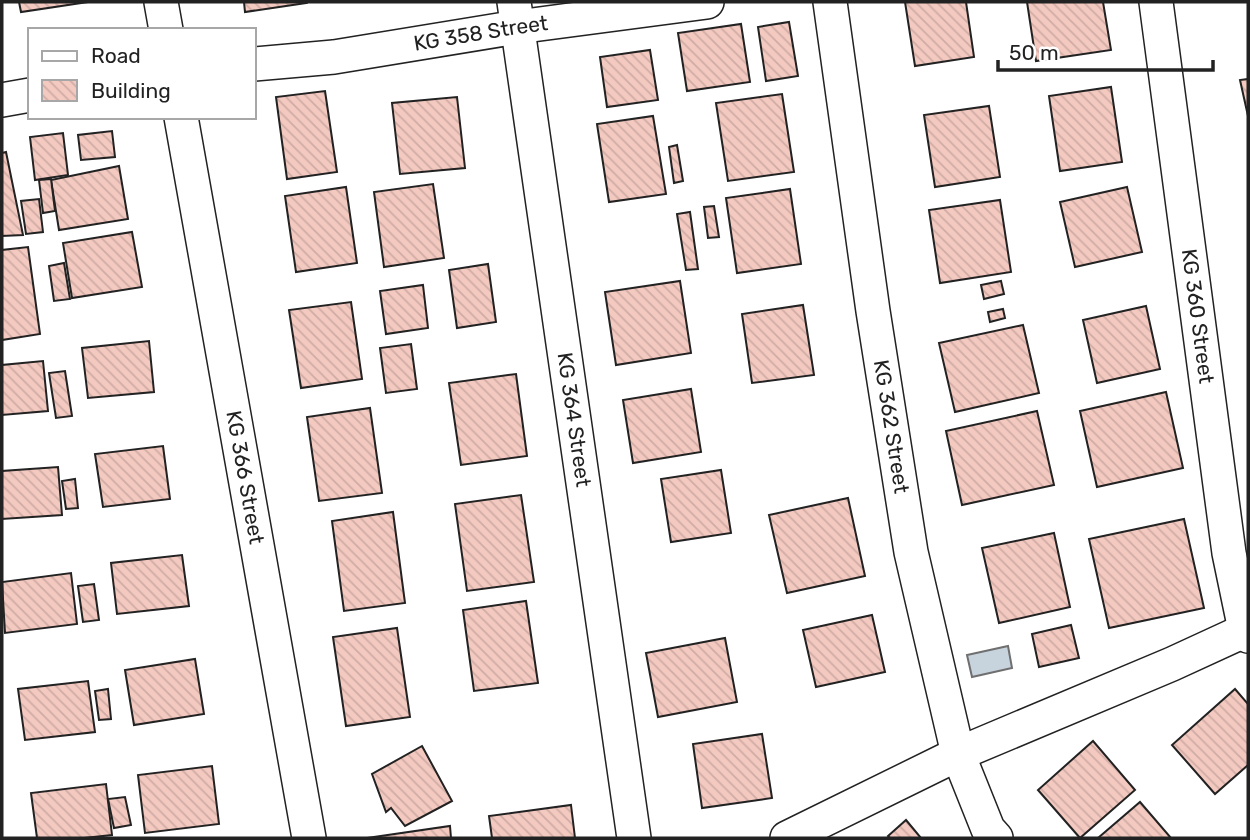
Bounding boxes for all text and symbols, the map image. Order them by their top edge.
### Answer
street label: KG 358 Street [412,10,549,56]
legend [28,28,256,119]
scale bar [998,28,1213,72]
text: 50 m [1009,40,1059,65]
text: Road [91,43,141,68]
text: Building [91,78,171,103]
street label: KG 360 Street [1177,247,1219,385]
street label: KG 364 Street [552,351,596,489]
street label: KG 362 Street [869,358,915,495]
street label: KG 366 Street [221,409,270,546]

